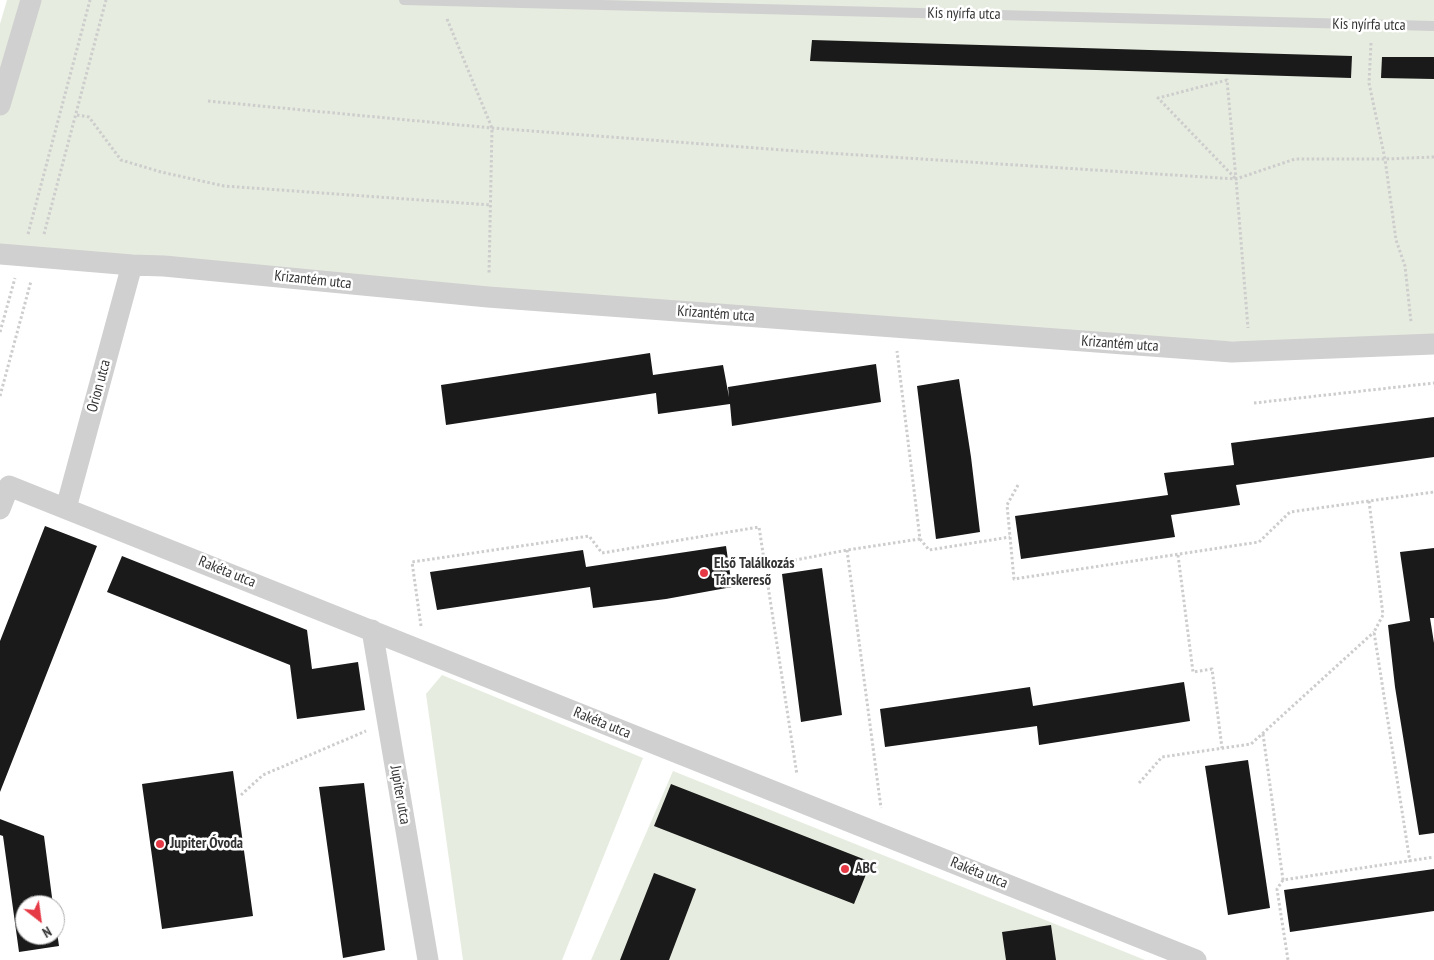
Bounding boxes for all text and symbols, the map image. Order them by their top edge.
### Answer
street label: Kis nyírfa utca [927,4,1001,24]
street label: Kis nyírfa utca [1332,15,1406,35]
street label: Krizantém utca [274,267,352,293]
street label: Krizantém utca [677,302,755,326]
street label: Krizantém utca [1081,332,1159,356]
street label: Orion utca [83,358,115,414]
street label: Rakéta utca [196,552,258,592]
place label: Első Találkozás Társkereső [714,555,794,590]
marker: Első Találkozás Társkereső [698,567,710,579]
street label: Rakéta utca [571,703,633,743]
street label: Jupiter utca [386,764,414,826]
place label: Jupiter Óvoda [170,835,243,853]
marker: Jupiter Óvoda [154,838,166,850]
street label: Rakéta utca [948,853,1010,893]
place label: ABC [855,860,877,878]
marker: ABC [839,863,851,875]
north arrow [15,895,65,945]
text: N [39,922,55,942]

